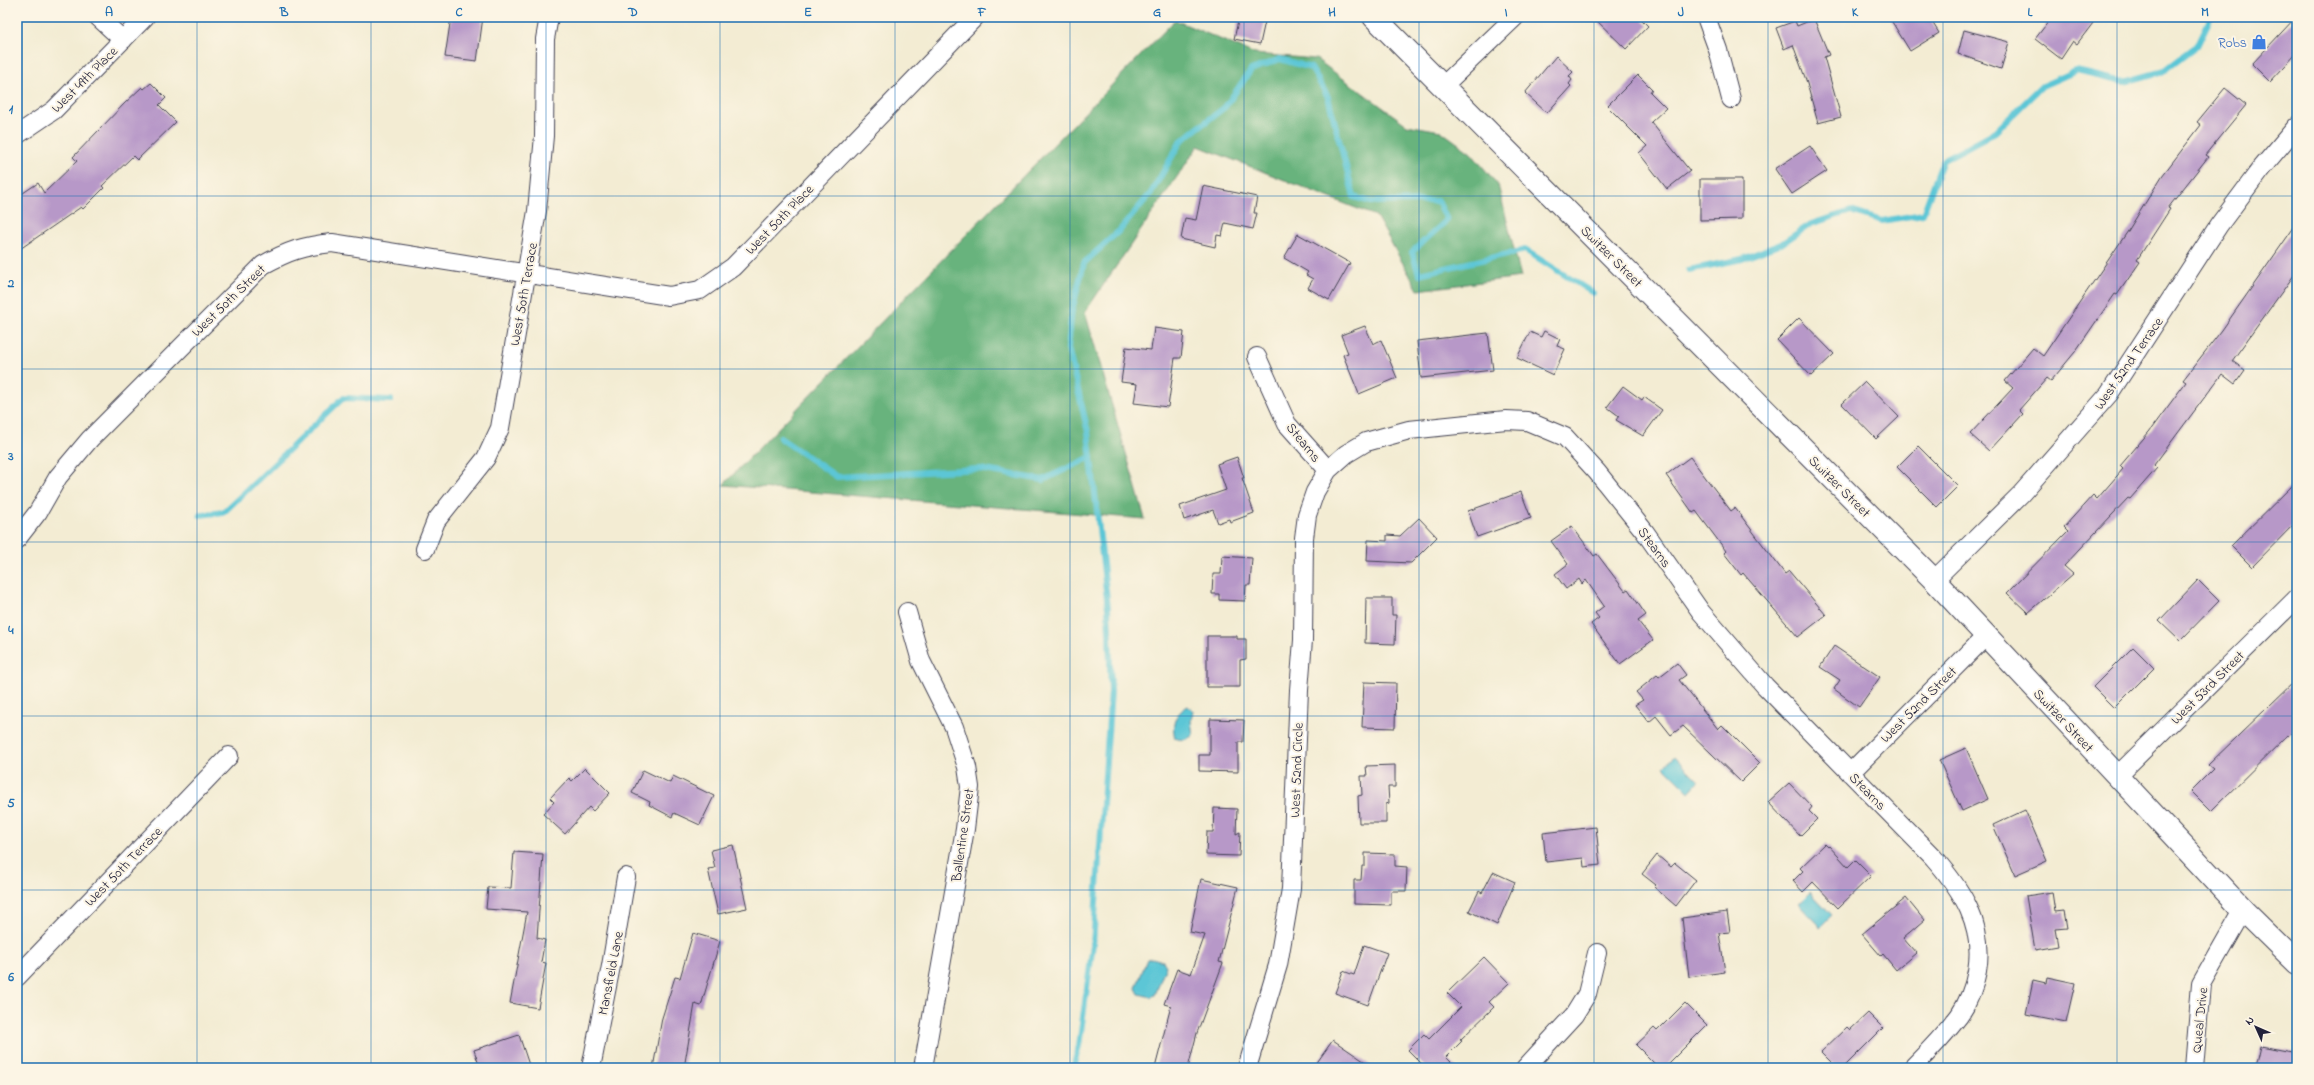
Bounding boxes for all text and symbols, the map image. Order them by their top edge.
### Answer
text: A [105,3,113,22]
text: B [279,3,289,22]
text: C [455,3,463,22]
text: D [627,3,638,22]
text: E [804,3,812,22]
text: F [977,3,987,22]
text: G [1153,3,1161,22]
text: H [1328,3,1336,22]
text: I [1504,3,1508,22]
text: J [1678,3,1684,22]
text: K [1852,3,1859,22]
text: L [2028,3,2034,22]
text: M [2201,3,2209,22]
place label: Robs [2218,33,2247,54]
shop icon: Robs [2250,33,2268,51]
street label: West 49th Place [47,41,124,118]
text: 1 [9,100,14,119]
street label: West 50th Place [741,179,820,260]
street label: Switzer Street [1575,221,1647,293]
street label: West 50th Terrace [505,240,544,347]
street label: West 50th Street [187,260,271,342]
text: 2 [7,274,15,293]
street label: West 52nd Terrace [2089,313,2169,414]
street label: Stearns [1280,418,1325,467]
text: 3 [7,447,14,466]
street label: Switzer Street [1803,451,1875,523]
street label: Stearns [1632,523,1676,573]
text: 4 [7,621,14,640]
street label: West 53rd Street [2166,646,2250,730]
street label: West 52nd Street [1876,662,1962,748]
street label: Switzer Street [2028,684,2098,758]
street label: West 52nd Circle [1285,721,1310,818]
street label: Stearns [1843,768,1890,816]
street label: Ballentine Street [946,787,980,884]
text: 5 [7,794,15,813]
street label: West 50th Terrace [80,822,168,912]
street label: Mansfield Lane [593,929,630,1017]
text: 6 [7,968,14,987]
street label: Queal Drive [2187,986,2214,1054]
north arrow [2236,1007,2276,1047]
text: N [2241,1012,2258,1029]

